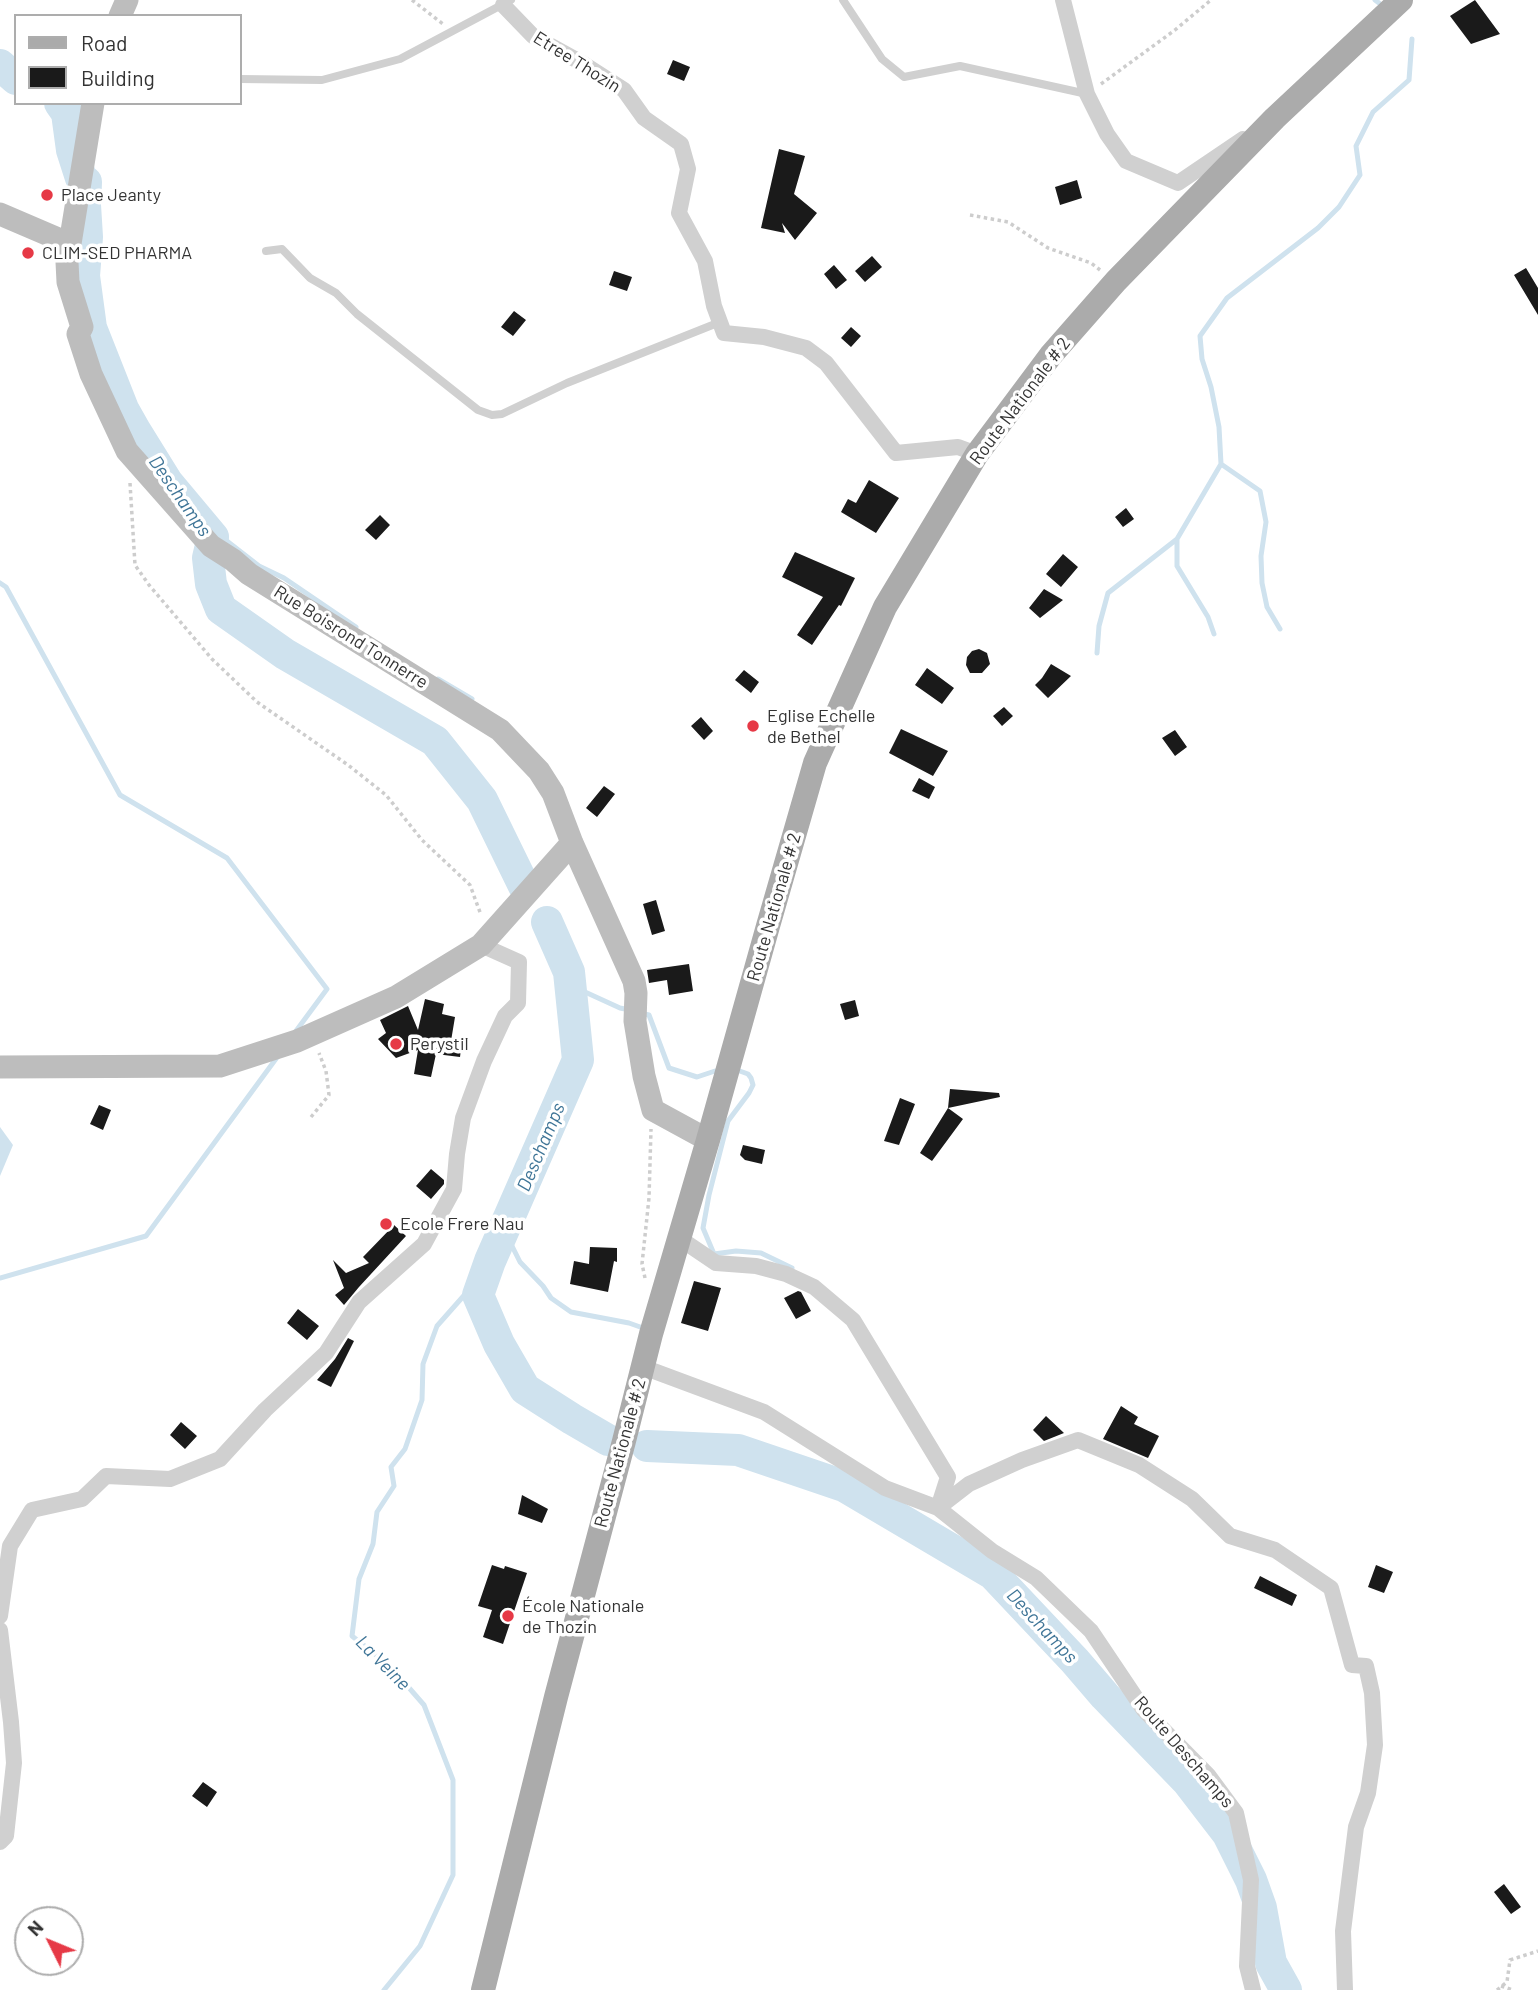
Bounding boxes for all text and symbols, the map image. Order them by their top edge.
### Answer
legend [14,14,242,105]
street label: Etree Thozin [529,27,625,97]
text: Road [81,30,127,55]
text: Building [81,65,155,90]
place label: Place Jeanty [61,184,161,206]
marker: Place Jeanty [39,187,55,203]
place label: CLIM-SED PHARMA [42,242,192,264]
marker: CLIM-SED PHARMA [20,245,36,261]
street label: Route Nationale # 2 [965,333,1075,469]
water label: Deschamps [144,451,216,541]
street label: Rue Boisrond Tonnerre [270,581,432,693]
place label: Eglise Echelle de Bethel [767,705,875,748]
marker: Eglise Echelle de Bethel [745,718,761,734]
street label: Route Nationale # 2 [742,830,806,984]
place label: Perystil [410,1033,469,1055]
marker: Perystil [388,1036,404,1052]
water label: Deschamps [512,1099,570,1195]
place label: Ecole Frere Nau [400,1213,524,1235]
marker: Ecole Frere Nau [378,1216,394,1232]
street label: Route Nationale # 2 [590,1376,650,1530]
water label: Deschamps [1002,1584,1082,1668]
place label: École Nationale de Thozin [522,1595,644,1638]
marker: École Nationale de Thozin [500,1608,516,1624]
water label: La Veine [351,1631,415,1695]
street label: Route Deschamps [1130,1692,1238,1812]
north arrow [14,1906,84,1976]
text: N [22,1915,47,1940]

